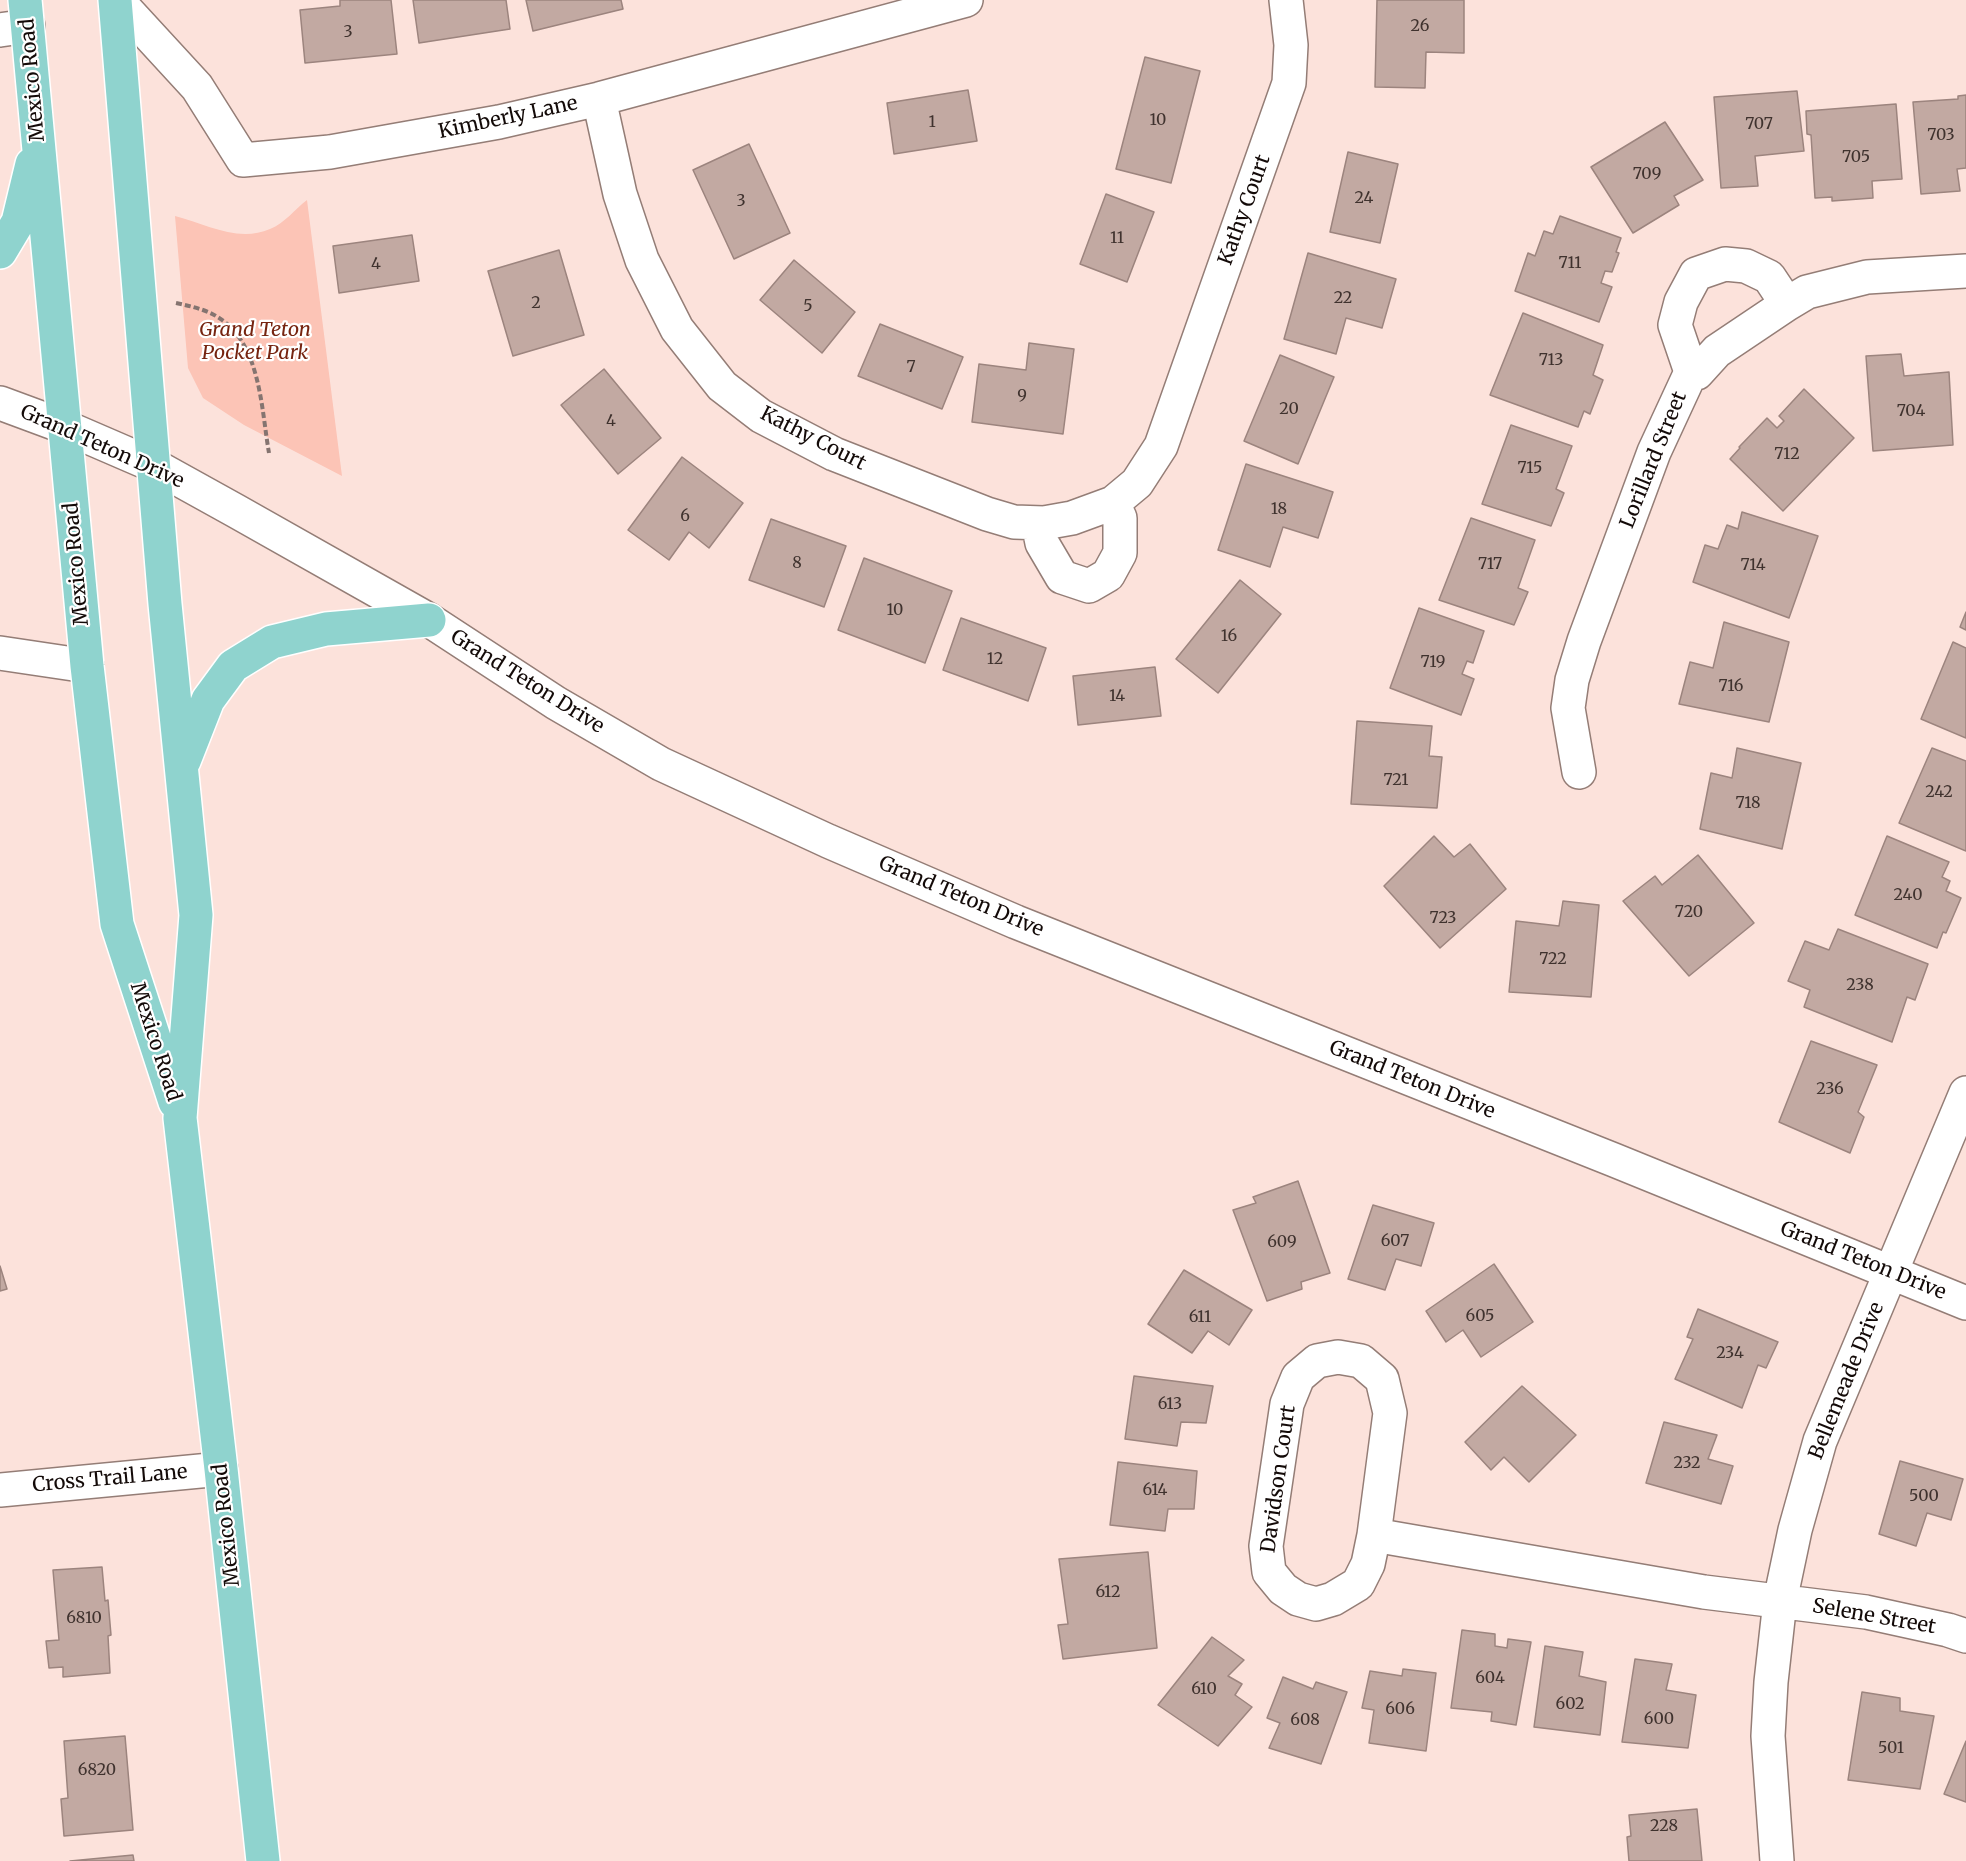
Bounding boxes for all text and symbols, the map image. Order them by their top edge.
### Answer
house number: 26 [1411,16,1429,36]
street label: Mexico Road [16,18,50,142]
house number: 3 [343,22,353,42]
street label: Kimberly Lane [436,92,580,144]
house number: 10 [1150,110,1166,130]
house number: 1 [928,112,936,132]
house number: 707 [1745,114,1773,134]
house number: 703 [1927,125,1955,145]
house number: 705 [1842,147,1870,167]
street label: Kathy Court [1214,152,1276,268]
house number: 709 [1633,164,1661,184]
house number: 24 [1355,188,1373,208]
house number: 3 [736,191,746,211]
house number: 11 [1110,228,1124,248]
house number: 711 [1559,253,1581,273]
house number: 4 [371,254,381,274]
house number: 22 [1334,288,1352,308]
house number: 2 [531,293,541,313]
house number: 5 [803,296,813,316]
park label: Grand Teton Pocket Park [199,318,311,365]
house number: 713 [1539,350,1563,370]
house number: 7 [906,357,916,377]
house number: 9 [1017,386,1027,406]
street label: Lorillard Street [1616,388,1692,532]
house number: 20 [1279,399,1299,419]
street label: Grand Teton Drive [17,400,187,494]
house number: 704 [1897,401,1925,421]
street label: Kathy Court [756,402,870,476]
house number: 4 [606,411,616,431]
house number: 712 [1774,444,1800,464]
house number: 715 [1518,458,1542,478]
house number: 18 [1271,499,1287,519]
street label: Mexico Road [60,502,94,626]
house number: 6 [680,506,690,526]
house number: 8 [792,553,802,573]
house number: 717 [1478,554,1502,574]
house number: 714 [1741,555,1765,575]
house number: 10 [887,600,903,620]
street label: Grand Teton Drive [446,625,608,739]
house number: 16 [1221,626,1237,646]
house number: 12 [987,649,1003,669]
house number: 719 [1421,652,1445,672]
house number: 716 [1718,676,1744,696]
house number: 14 [1109,686,1125,706]
house number: 721 [1383,770,1409,790]
house number: 242 [1925,782,1953,802]
house number: 718 [1735,793,1761,813]
street label: Grand Teton Drive [875,851,1047,943]
house number: 240 [1894,885,1922,905]
house number: 720 [1675,902,1703,922]
house number: 723 [1430,908,1456,928]
house number: 722 [1539,949,1567,969]
house number: 238 [1846,975,1874,995]
street label: Mexico Road [125,980,185,1104]
street label: Grand Teton Drive [1326,1036,1498,1124]
house number: 236 [1816,1079,1844,1099]
street label: Grand Teton Drive [1777,1217,1949,1305]
house number: 607 [1381,1231,1409,1251]
house number: 609 [1267,1232,1297,1252]
street label: Bellemeade Drive [1804,1299,1890,1463]
house number: 605 [1466,1306,1494,1326]
house number: 611 [1189,1307,1211,1327]
house number: 234 [1716,1343,1744,1363]
house number: 613 [1158,1394,1182,1414]
street label: Davidson Court [1257,1404,1301,1554]
house number: 232 [1673,1453,1701,1473]
street label: Cross Trail Lane [31,1460,189,1498]
street label: Mexico Road [209,1462,245,1588]
house number: 614 [1143,1480,1167,1500]
house number: 500 [1909,1486,1939,1506]
house number: 612 [1095,1582,1121,1602]
street label: Selene Street [1810,1594,1938,1640]
house number: 6810 [66,1608,102,1628]
house number: 604 [1475,1668,1505,1688]
house number: 610 [1191,1679,1217,1699]
house number: 602 [1556,1694,1584,1714]
house number: 606 [1385,1699,1415,1719]
house number: 600 [1644,1709,1674,1729]
house number: 608 [1290,1710,1320,1730]
house number: 501 [1878,1738,1904,1758]
house number: 6820 [78,1760,116,1780]
house number: 228 [1650,1816,1678,1836]

